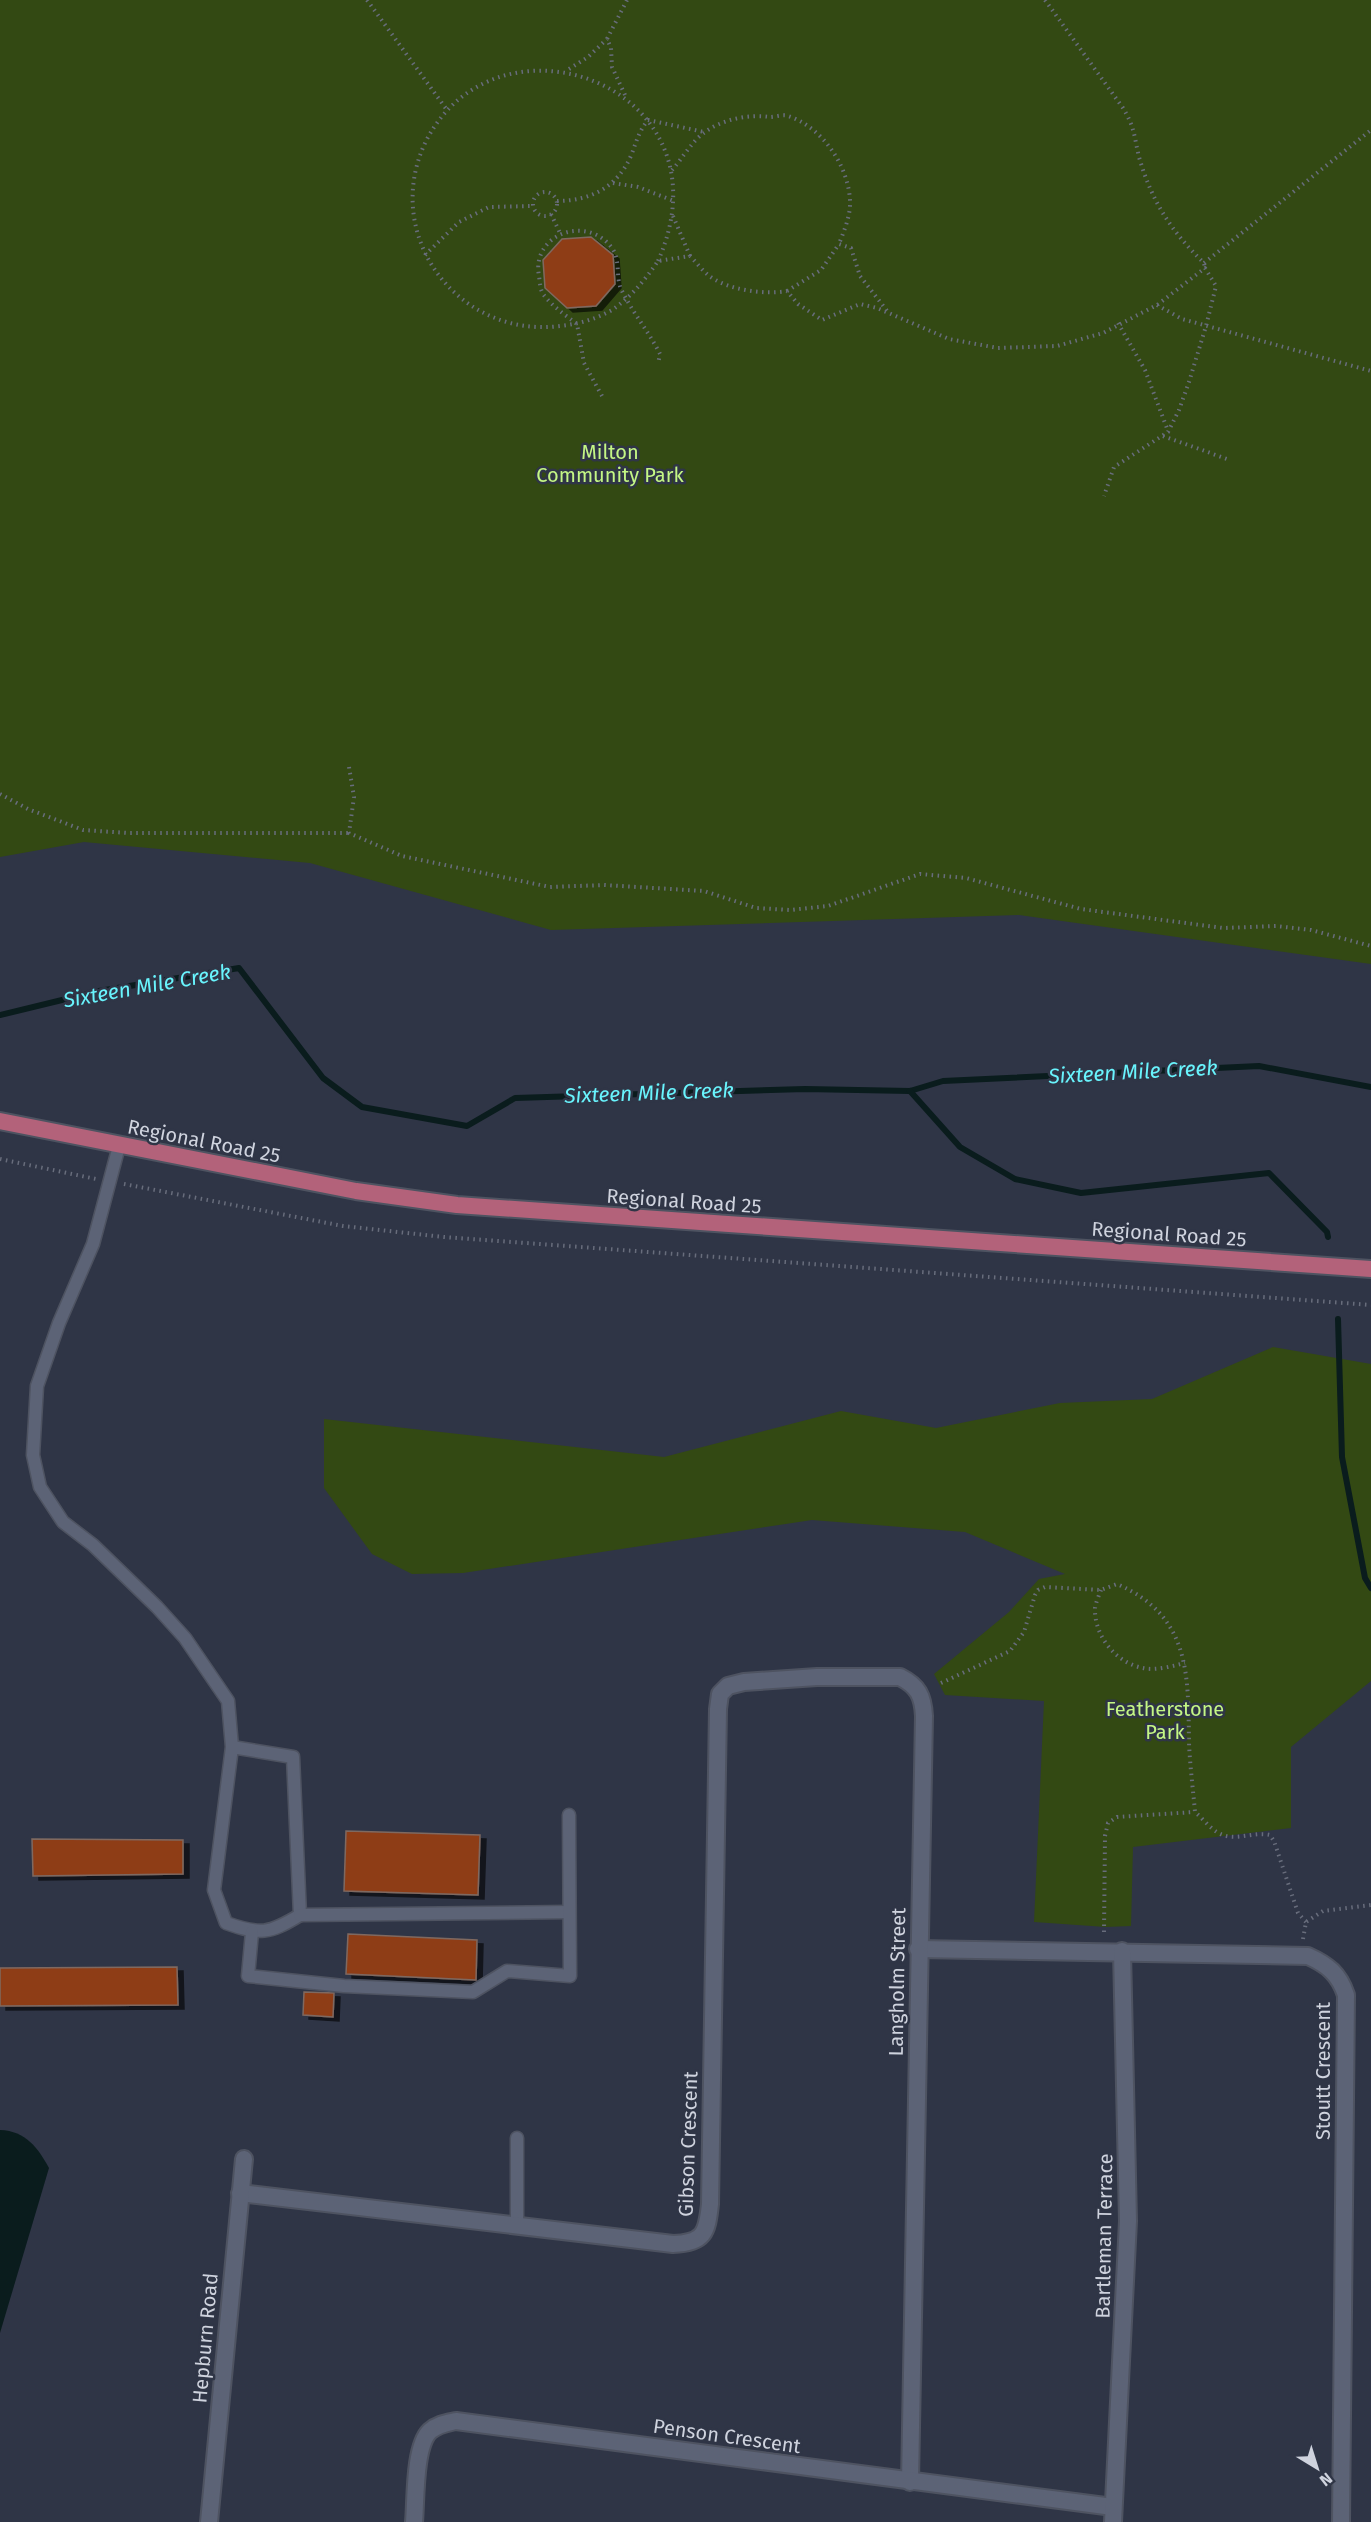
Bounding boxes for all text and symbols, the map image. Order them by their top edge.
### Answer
park label: Milton Community Park [536,440,684,487]
water label: Sixteen Mile Creek [60,958,233,1014]
water label: Sixteen Mile Creek [1047,1055,1218,1089]
water label: Sixteen Mile Creek [563,1077,734,1109]
street label: Regional Road 25 [125,1114,283,1168]
street label: Regional Road 25 [606,1184,762,1218]
street label: Regional Road 25 [1091,1217,1247,1251]
park label: Featherstone Park [1106,1697,1224,1744]
street label: Langholm Street [884,1907,910,2057]
street label: Stoutt Crescent [1311,2001,1335,2140]
street label: Gibson Crescent [673,2070,703,2217]
street label: Bartleman Terrace [1091,2153,1117,2319]
street label: Hepburn Road [187,2272,223,2404]
street label: Penson Crescent [652,2414,803,2458]
north arrow [1287,2438,1347,2498]
text: N [1316,2469,1336,2490]

